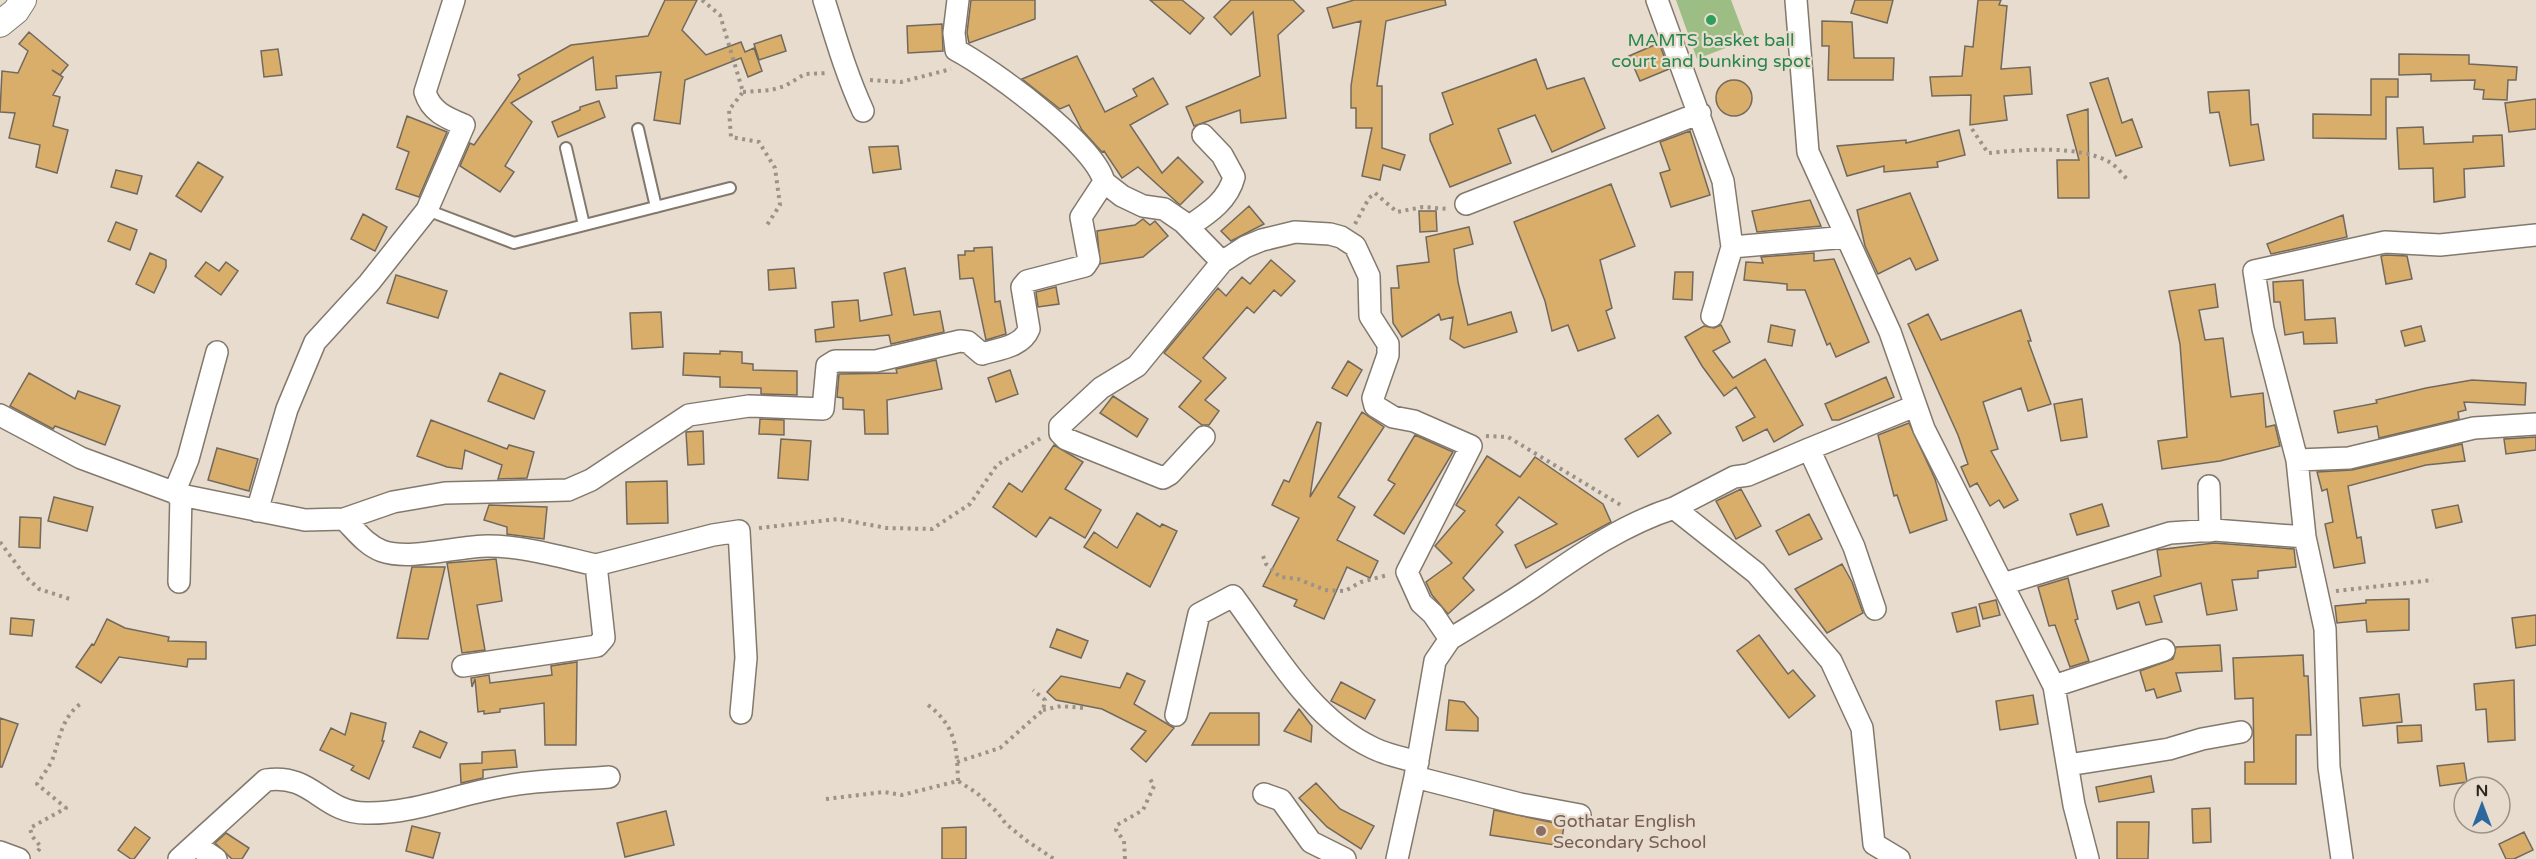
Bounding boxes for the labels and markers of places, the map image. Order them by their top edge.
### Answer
marker: MAMTS basket ball court and bunking spot [1704,13,1718,27]
place label: MAMTS basket ball court and bunking spot [1611,29,1811,72]
place label: Gothatar English Secondary School [1553,810,1706,853]
marker: Gothatar English Secondary School [1534,824,1548,838]

